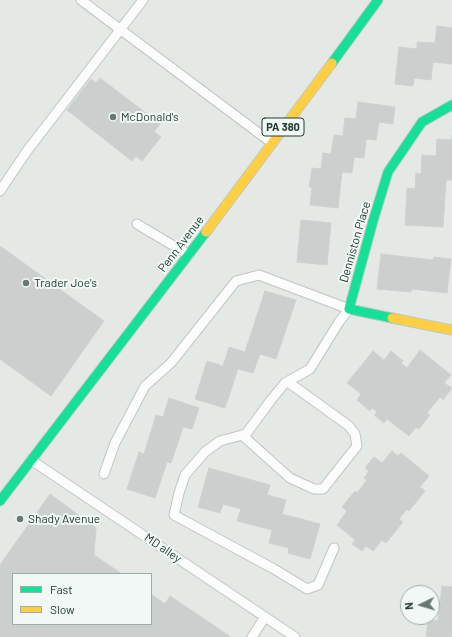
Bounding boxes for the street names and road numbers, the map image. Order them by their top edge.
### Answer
road number: PA 380 [262,118,304,136]
street label: Denniston Place [337,200,373,284]
street label: Penn Avenue [155,213,207,275]
street label: MD alley [142,530,184,566]

